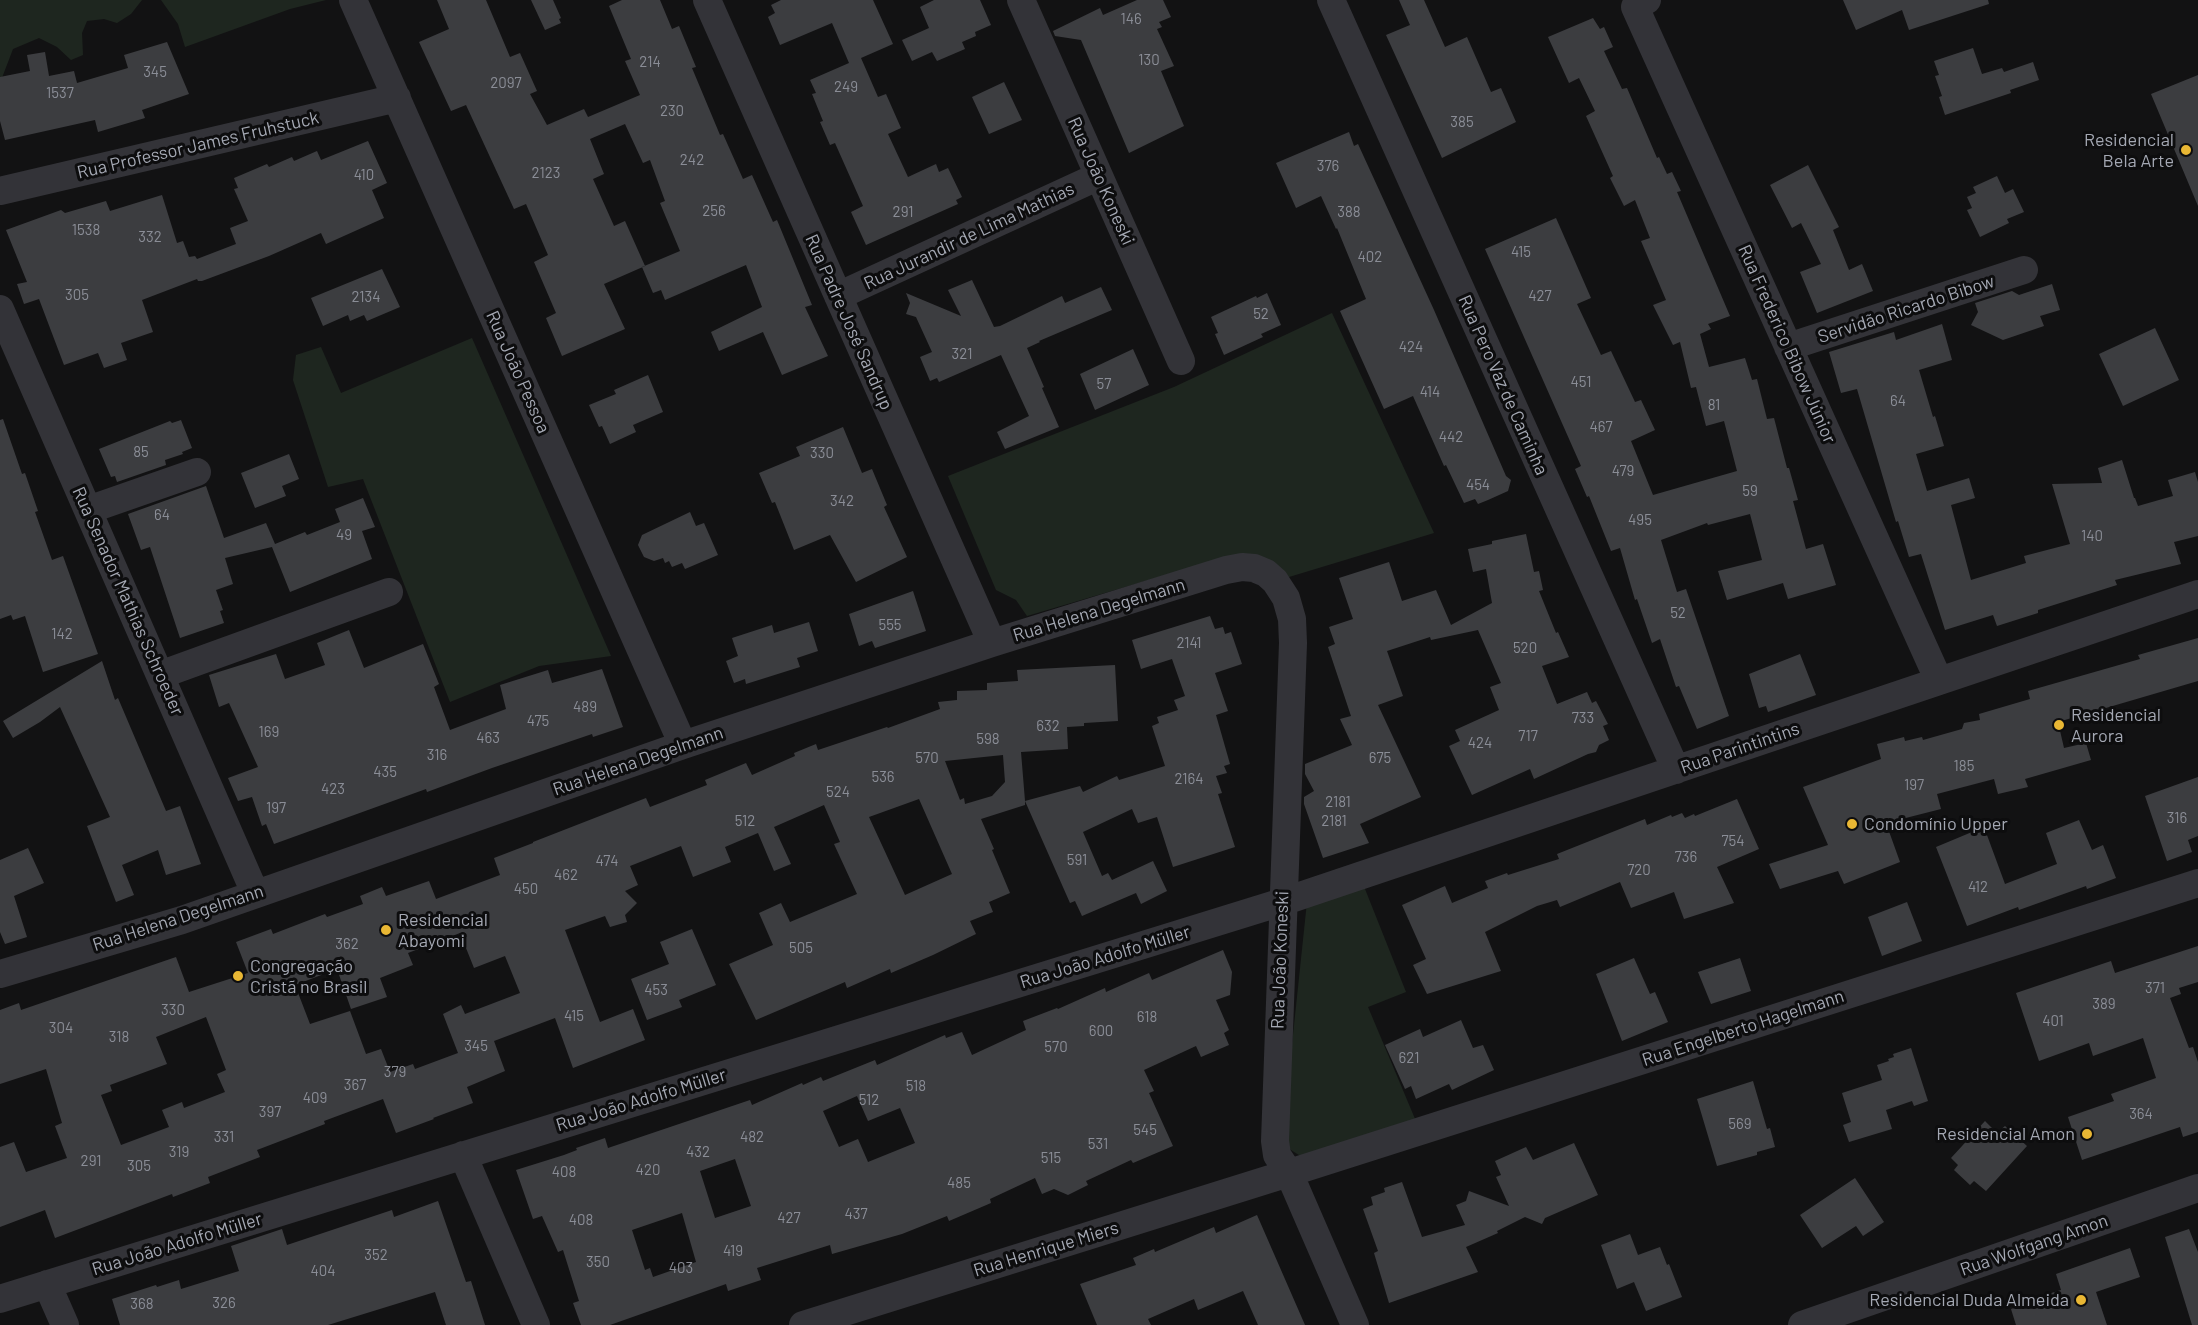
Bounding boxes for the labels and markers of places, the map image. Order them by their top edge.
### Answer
place label: Residencial Bela Arte [2084,129,2174,172]
marker: Residencial Bela Arte [2179,143,2193,157]
place label: Residencial Aurora [2071,704,2161,746]
marker: Residencial Aurora [2052,718,2066,732]
place label: Condomínio Upper [1864,813,2008,835]
marker: Condomínio Upper [1845,817,1859,831]
place label: Residencial Abayomi [398,909,488,952]
marker: Residencial Abayomi [379,923,393,937]
place label: Congregação Cristã no Brasil [250,955,367,998]
marker: Congregação Cristã no Brasil [231,969,245,983]
place label: Residencial Amon [1936,1123,2075,1145]
marker: Residencial Amon [2080,1127,2094,1141]
place label: Residencial Duda Almeida [1869,1289,2069,1311]
marker: Residencial Duda Almeida [2074,1293,2088,1307]

